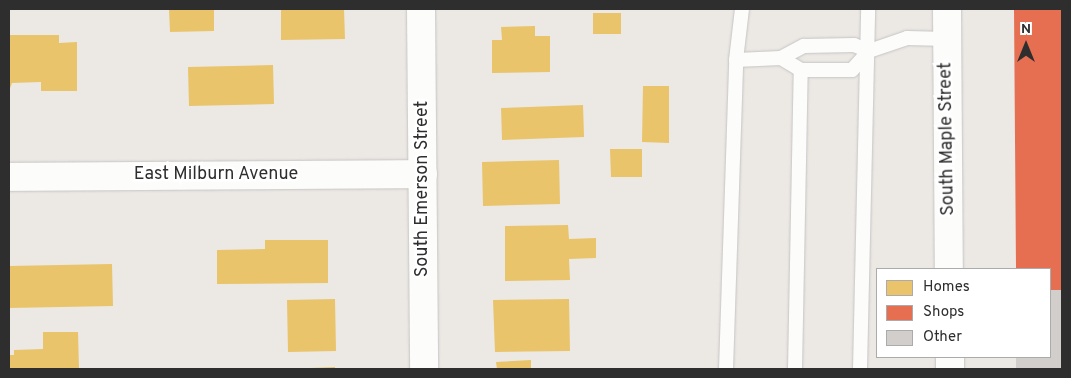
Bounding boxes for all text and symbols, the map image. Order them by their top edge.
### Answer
north arrow [1001,20,1051,70]
text: N [1021,21,1031,38]
street label: South Maple Street [936,62,960,216]
street label: South Emerson Street [412,101,434,277]
street label: East Milburn Avenue [133,164,299,186]
legend [876,268,1051,358]
text: Homes [923,278,970,297]
text: Shops [923,303,964,322]
text: Other [923,328,962,347]

